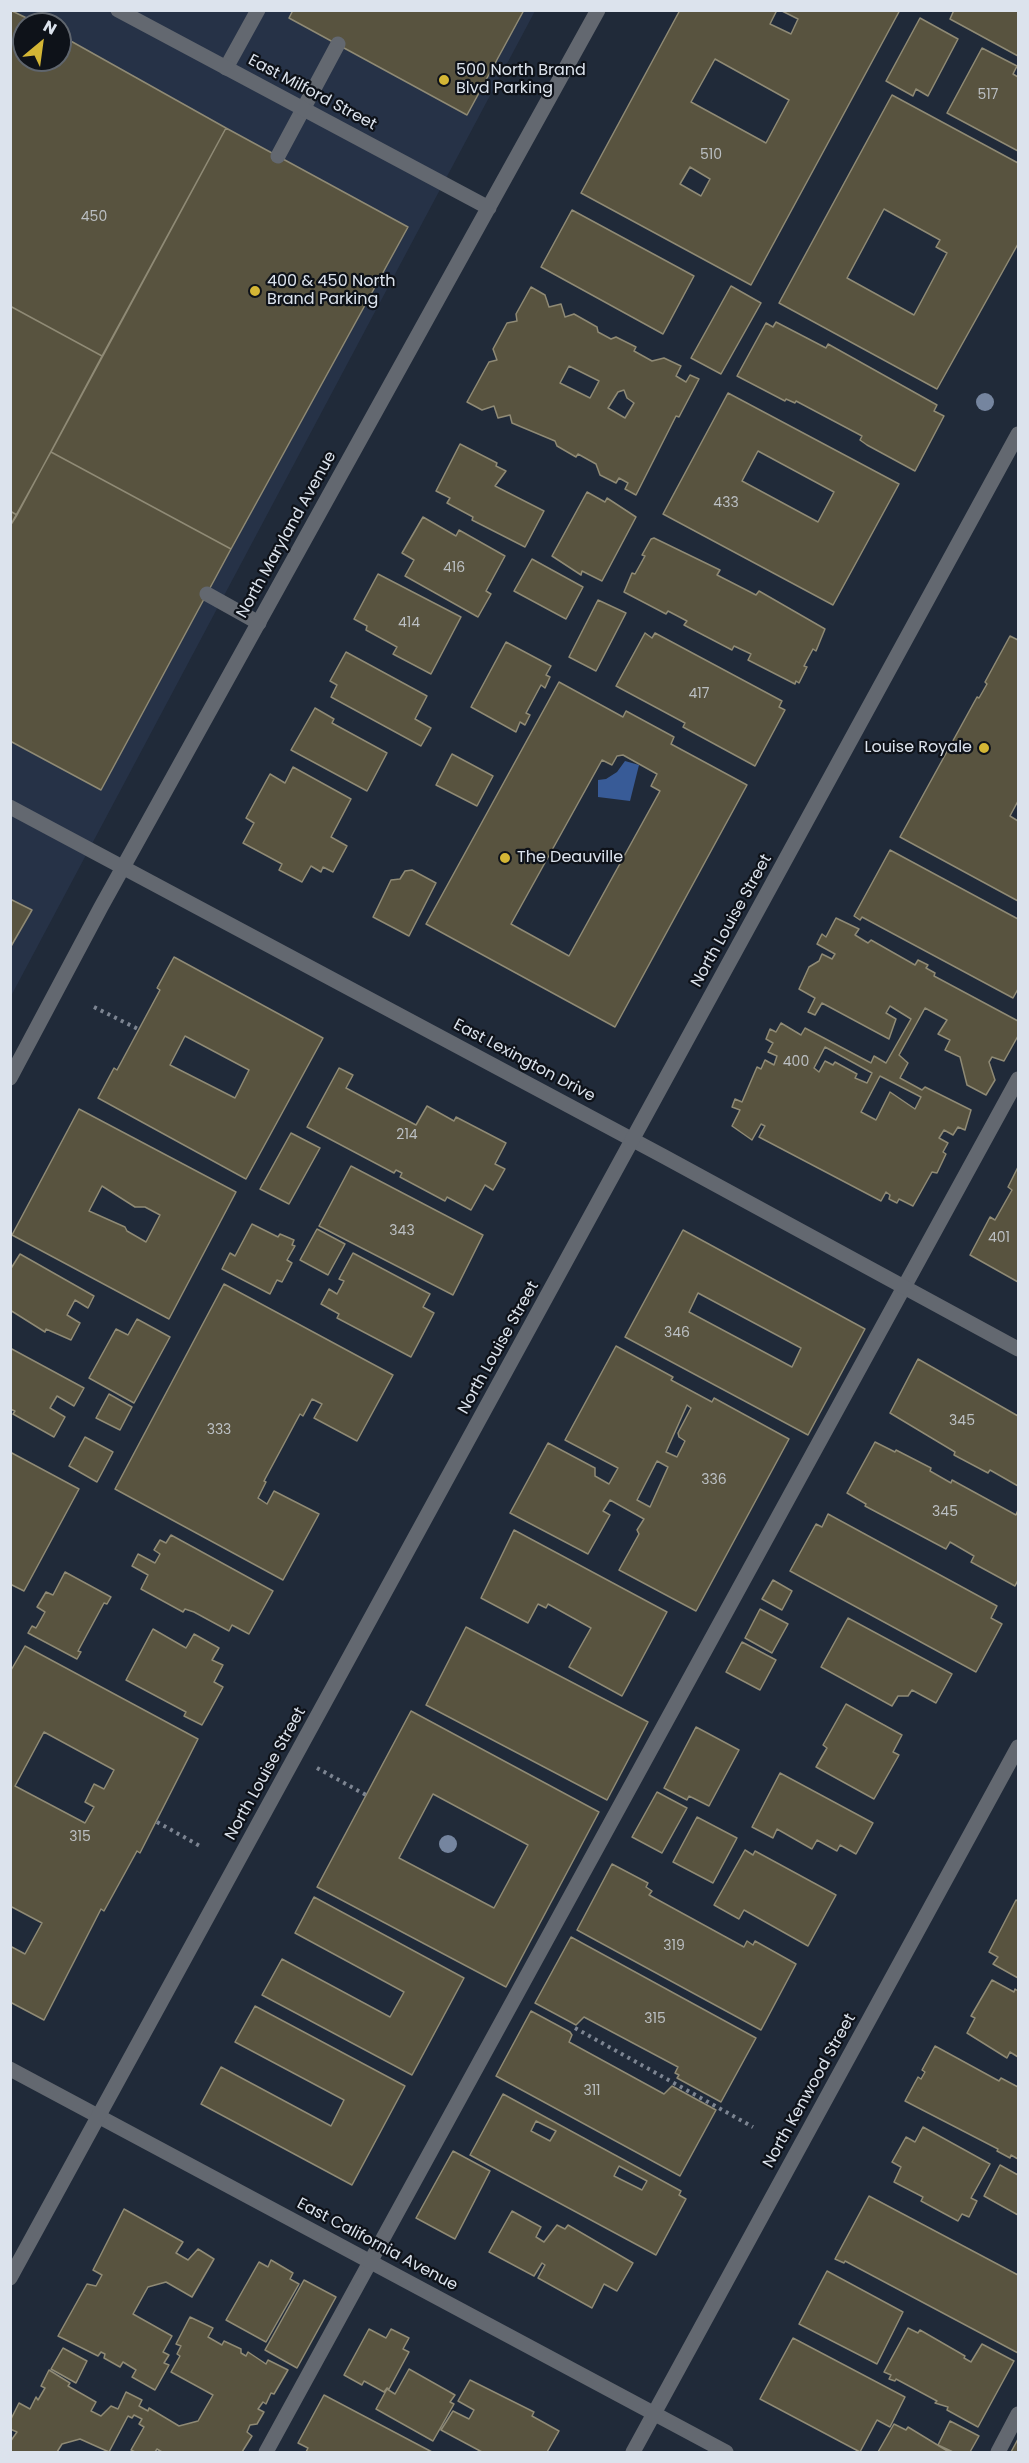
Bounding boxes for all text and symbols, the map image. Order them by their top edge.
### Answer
north arrow [12,12,72,72]
text: N [39,15,61,41]
street label: East Milford Street [245,51,379,135]
place label: 500 North Brand Blvd Parking [456,61,586,99]
marker: 500 North Brand Blvd Parking [437,73,451,87]
house number: 517 [978,87,998,103]
house number: 510 [700,147,722,163]
house number: 450 [81,209,107,225]
place label: 400 & 450 North Brand Parking [267,272,395,310]
marker: 400 & 450 North Brand Parking [248,284,262,298]
street label: North Maryland Avenue [233,448,341,622]
house number: 433 [713,495,739,511]
house number: 416 [443,560,465,576]
house number: 414 [398,615,420,631]
house number: 417 [689,686,709,702]
place label: Louise Royale [864,738,972,758]
marker: Louise Royale [977,741,991,755]
place label: The Deauville [517,848,623,868]
marker: The Deauville [498,851,512,865]
street label: North Louise Street [688,851,776,991]
street label: East Lexington Drive [450,1016,598,1106]
house number: 400 [783,1054,809,1070]
house number: 214 [396,1127,418,1143]
house number: 343 [389,1223,415,1239]
house number: 401 [988,1230,1010,1246]
street label: North Louise Street [455,1278,543,1418]
house number: 346 [664,1325,690,1341]
house number: 345 [949,1413,975,1429]
house number: 333 [207,1422,231,1438]
house number: 336 [701,1472,727,1488]
house number: 345 [932,1504,958,1520]
street label: North Louise Street [222,1704,310,1844]
house number: 315 [69,1829,91,1845]
house number: 319 [663,1938,685,1954]
house number: 315 [644,2011,666,2027]
street label: North Kenwood Street [760,2011,860,2171]
house number: 311 [583,2083,601,2099]
street label: East California Avenue [293,2194,461,2296]

